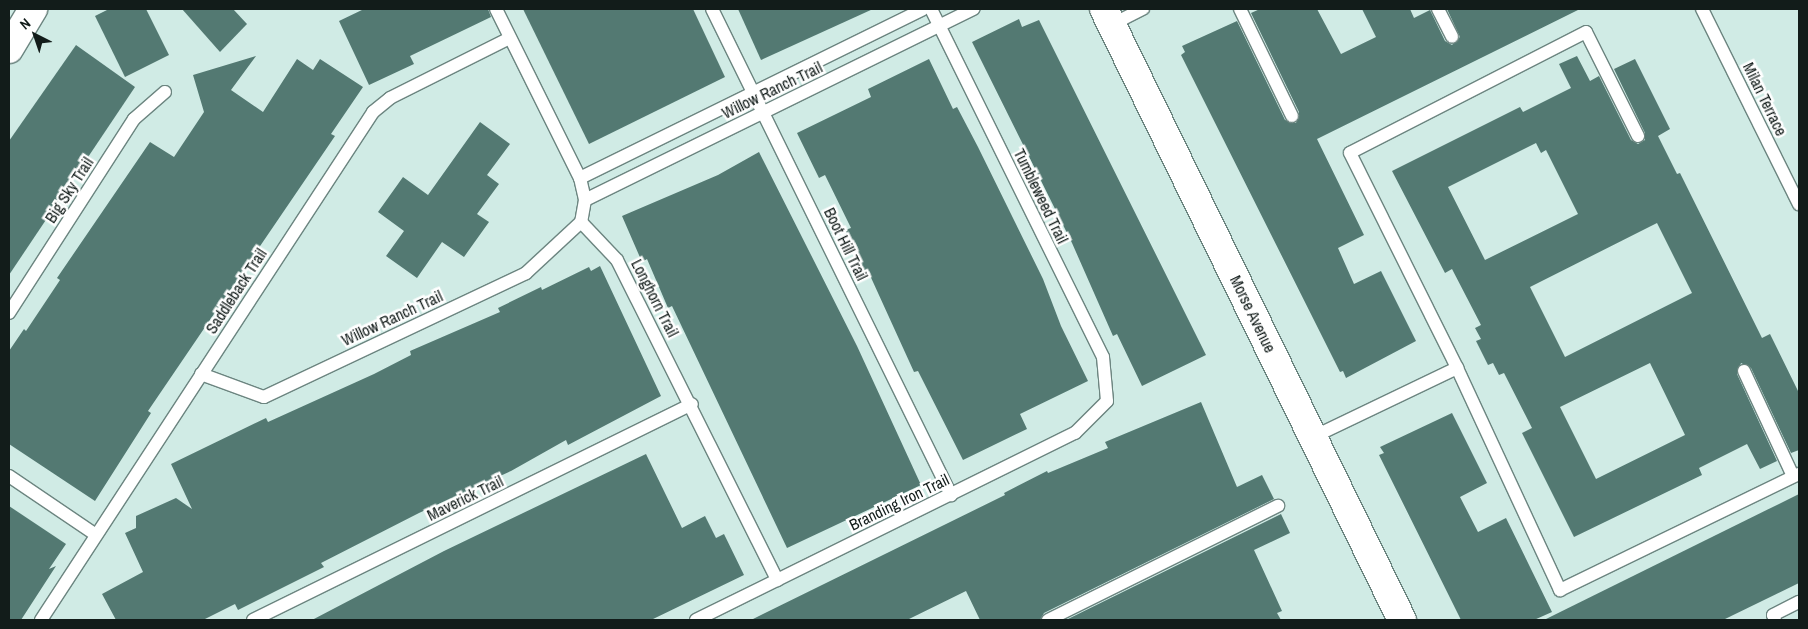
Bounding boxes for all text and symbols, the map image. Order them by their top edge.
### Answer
north arrow [10,10,60,60]
text: N [16,14,34,33]
street label: Willow Ranch Trail [719,57,825,123]
street label: Milan Terrace [1739,59,1791,139]
street label: Tumbleweed Trail [1010,145,1072,247]
street label: Big Sky Trail [41,153,97,227]
street label: Boot Hill Trail [820,204,872,284]
street label: Saddleback Trail [201,245,271,337]
street label: Longhorn Trail [627,256,683,340]
street label: Morse Avenue [1226,272,1280,356]
street label: Willow Ranch Trail [338,286,446,350]
street label: Branding Iron Trail [846,469,952,535]
street label: Maverick Trail [424,471,506,525]

